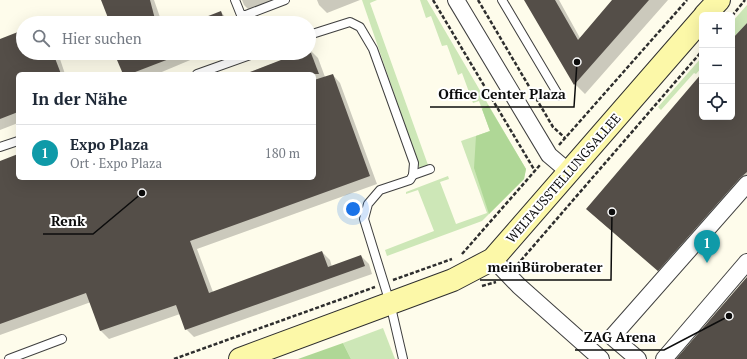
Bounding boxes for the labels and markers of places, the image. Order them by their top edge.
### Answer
callout: Office Center Plaza [430,81,574,107]
callout: Renk [43,208,93,234]
pin: 1 [694,230,720,263]
callout: meinBüroberater [480,254,611,280]
callout: ZAG Arena [575,324,664,350]

